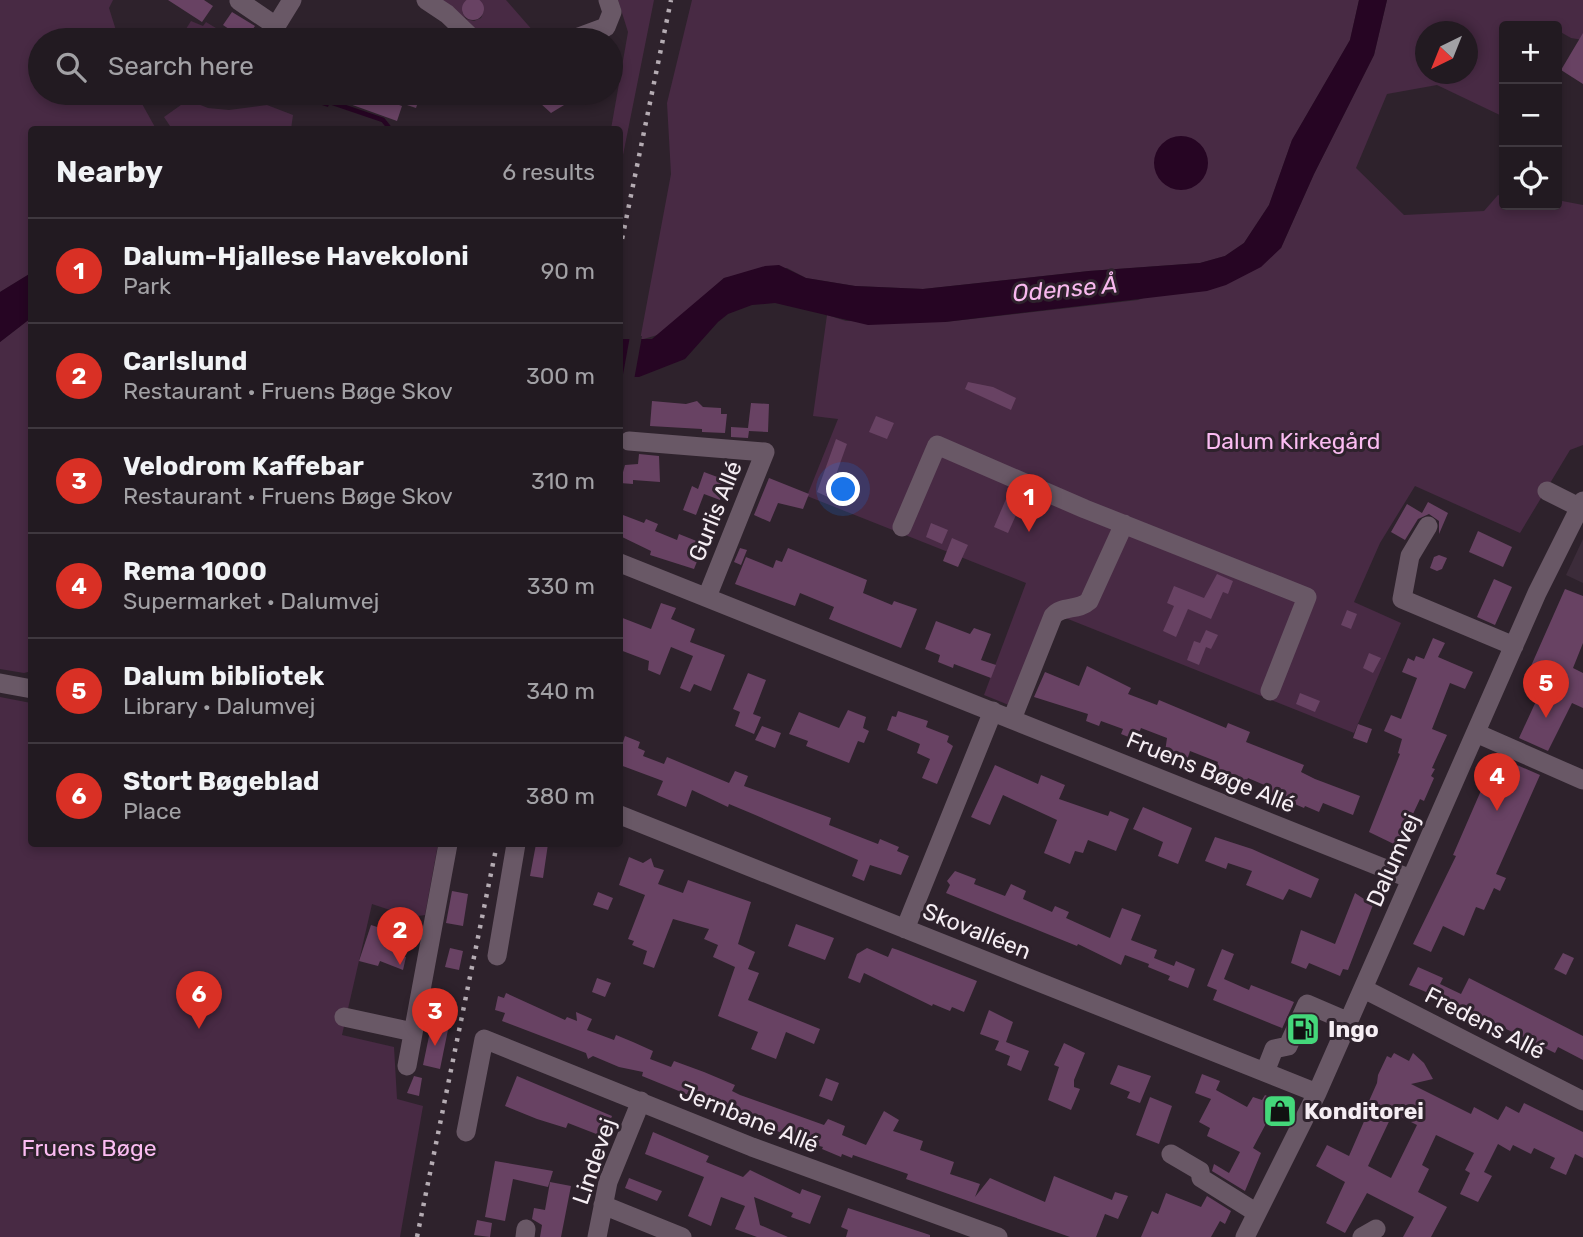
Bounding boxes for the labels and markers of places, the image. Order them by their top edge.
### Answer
pin: 1 [1006,474,1052,532]
pin: 5 [1523,660,1569,718]
pin: 4 [1474,753,1520,811]
pin: 2 [377,907,423,965]
pin: 6 [176,971,222,1029]
pin: 3 [412,988,458,1046]
fuel station icon: Ingo [1284,1010,1322,1048]
place label: Ingo [1328,1015,1379,1043]
shop icon: Konditorei [1261,1092,1299,1130]
place label: Konditorei [1304,1097,1424,1125]

